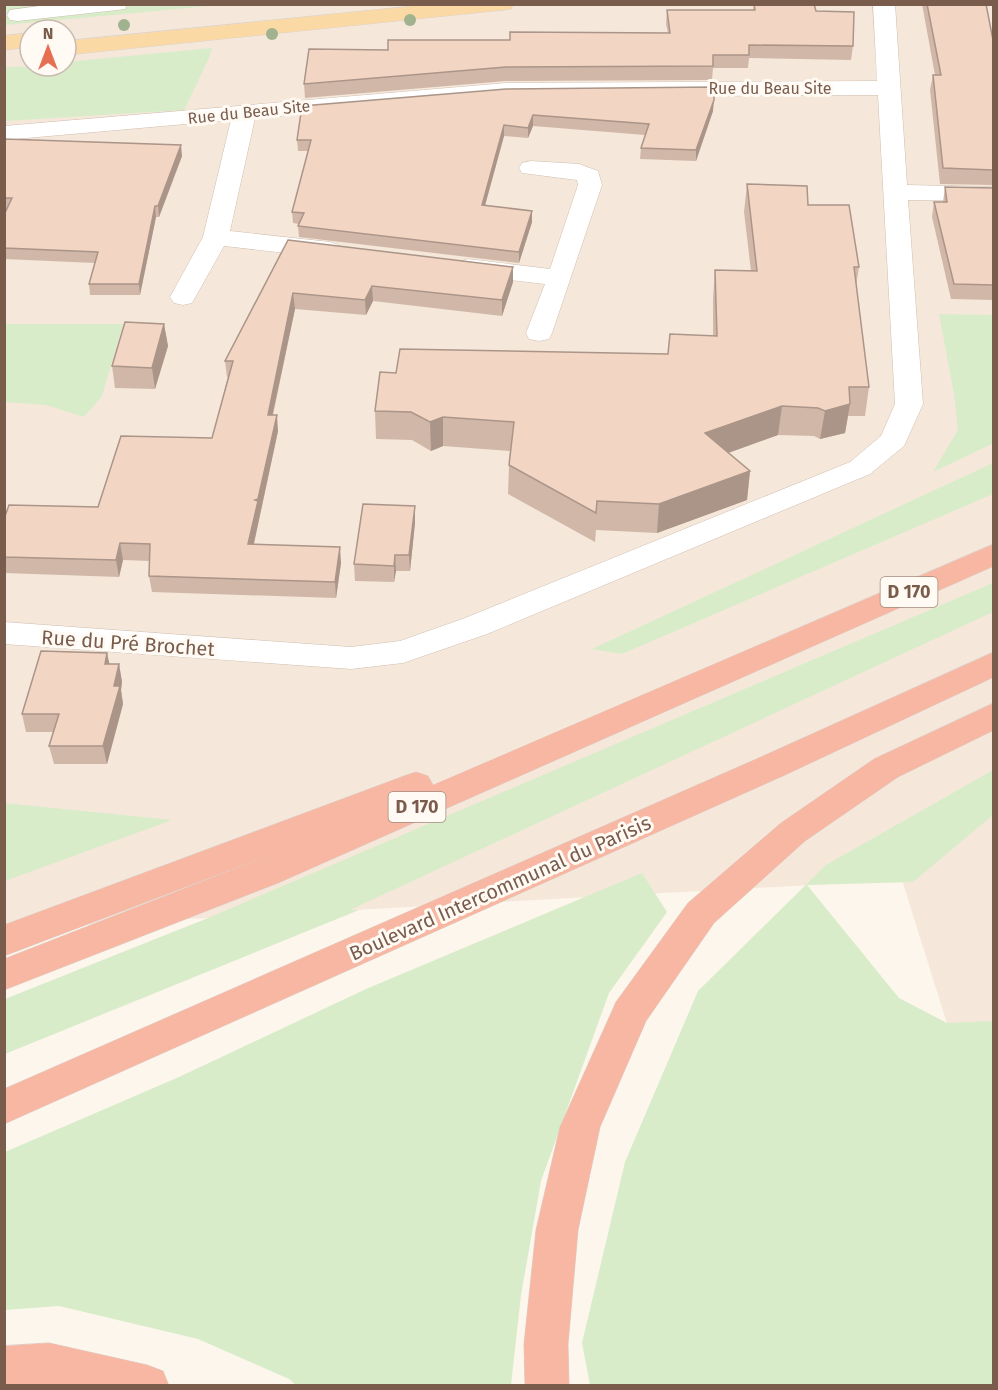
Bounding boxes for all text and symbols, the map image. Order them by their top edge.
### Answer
north arrow [18,18,78,78]
text: N [43,24,53,43]
street label: Rue du Beau Site [708,79,832,98]
street label: Rue du Beau Site [187,96,311,128]
road number: D 170 [880,577,938,607]
street label: Rue du Pré Brochet [40,625,216,661]
road number: D 170 [388,792,446,822]
street label: Boulevard Intercommunal du Parisis [345,810,655,966]

